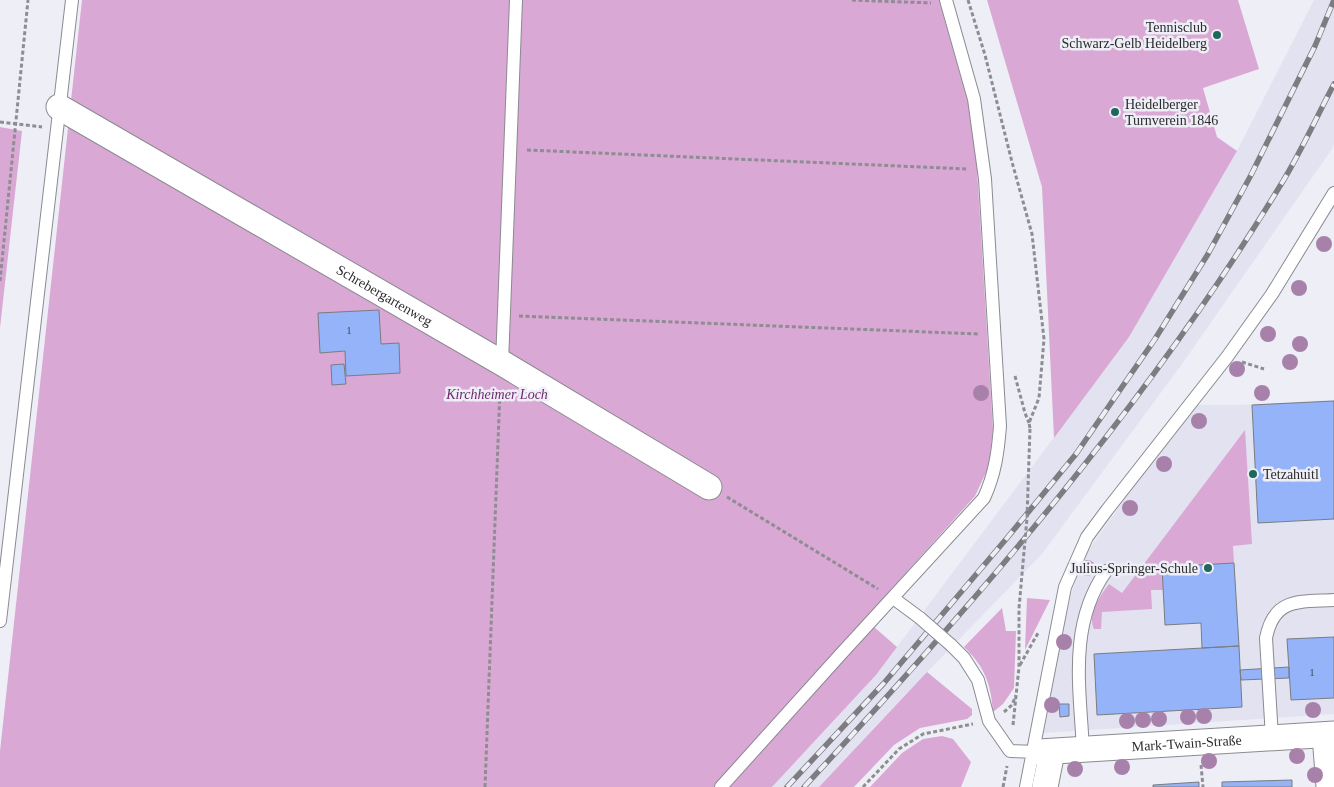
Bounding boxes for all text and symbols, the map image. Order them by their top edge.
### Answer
place label: Tennisclub Schwarz-Gelb Heidelberg [1061,20,1207,51]
marker: Tennisclub Schwarz-Gelb Heidelberg [1211,29,1223,41]
place label: Heidelberger Turnverein 1846 [1125,97,1218,128]
marker: Heidelberger Turnverein 1846 [1109,106,1121,118]
street label: Schrebergartenweg [334,262,435,329]
house number: 1 [346,324,352,336]
park label: Kirchheimer Loch [445,387,548,402]
place label: Tetzahuitl [1263,467,1319,482]
marker: Tetzahuitl [1247,468,1259,480]
place label: Julius-Springer-Schule [1070,561,1198,576]
marker: Julius-Springer-Schule [1202,562,1214,574]
house number: 1 [1309,666,1315,678]
street label: Mark-Twain-Straße [1131,733,1242,754]

